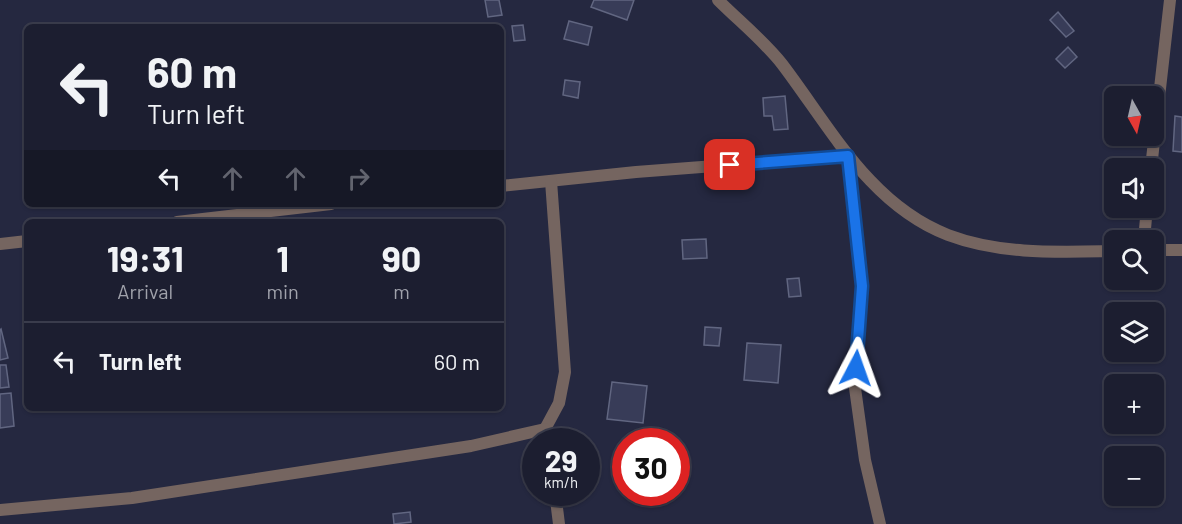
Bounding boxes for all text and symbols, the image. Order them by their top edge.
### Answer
text: 60 m [147,46,237,96]
icon: left [48,48,126,126]
north arrow [1104,86,1164,146]
map controls [1104,86,1164,506]
text: Turn left [147,97,245,129]
pin [704,139,755,190]
icon: arrive [713,148,746,181]
button: sound [1104,158,1164,218]
icon: left [153,162,186,195]
icon: ahead [216,162,249,195]
icon: ahead [279,162,312,195]
icon: right [342,162,375,195]
button: search [1104,230,1164,290]
text: 19:31 [107,236,184,279]
text: 1 [276,236,289,279]
text: 90 [382,236,421,279]
text: Arrival [117,279,173,303]
text: min [266,279,299,303]
text: m [393,279,410,303]
button: layers [1104,302,1164,362]
position arrow [824,336,888,400]
icon: left [48,345,81,378]
text: Turn left [99,348,182,374]
text: 60 m [434,348,480,374]
button: + [1104,374,1164,434]
speed limit sign: 30 [612,428,690,506]
text: 29 [545,442,577,478]
button: − [1104,446,1164,506]
text: km/h [544,473,578,491]

